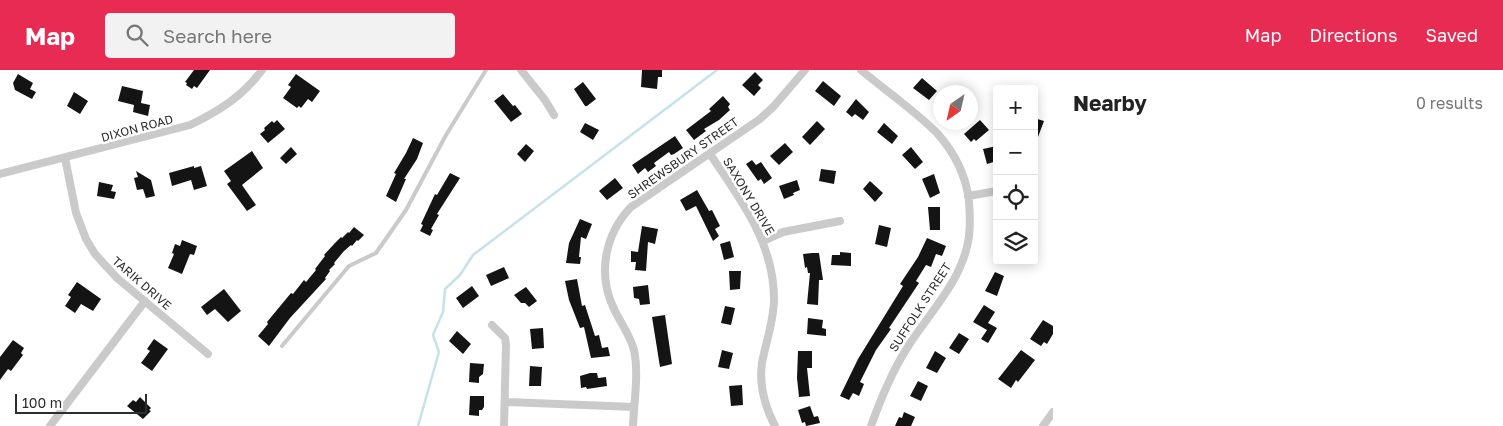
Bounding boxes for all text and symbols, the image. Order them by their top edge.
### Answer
search box [105,13,455,58]
text: Map [25,21,75,50]
icon: search [123,21,151,49]
text: Search here [163,24,272,47]
text: Map [1245,24,1281,46]
text: Directions [1309,24,1397,46]
text: Saved [1425,24,1478,46]
north arrow [933,85,978,130]
map controls [993,85,1038,265]
button: + [993,85,1038,130]
text: Nearby [1073,90,1147,116]
text: 0 results [1416,93,1483,113]
street label: DIXON ROAD [99,111,175,145]
street label: SHREWSBURY STREET [625,114,742,202]
button: − [993,130,1038,175]
street label: SAXONY DRIVE [720,154,778,238]
button: locate [993,175,1038,220]
button: layers [993,220,1038,265]
street label: TARIK DRIVE [109,253,175,313]
street label: SUFFOLK STREET [886,259,955,354]
scale bar [15,391,148,414]
text: 100 m [22,394,62,411]

